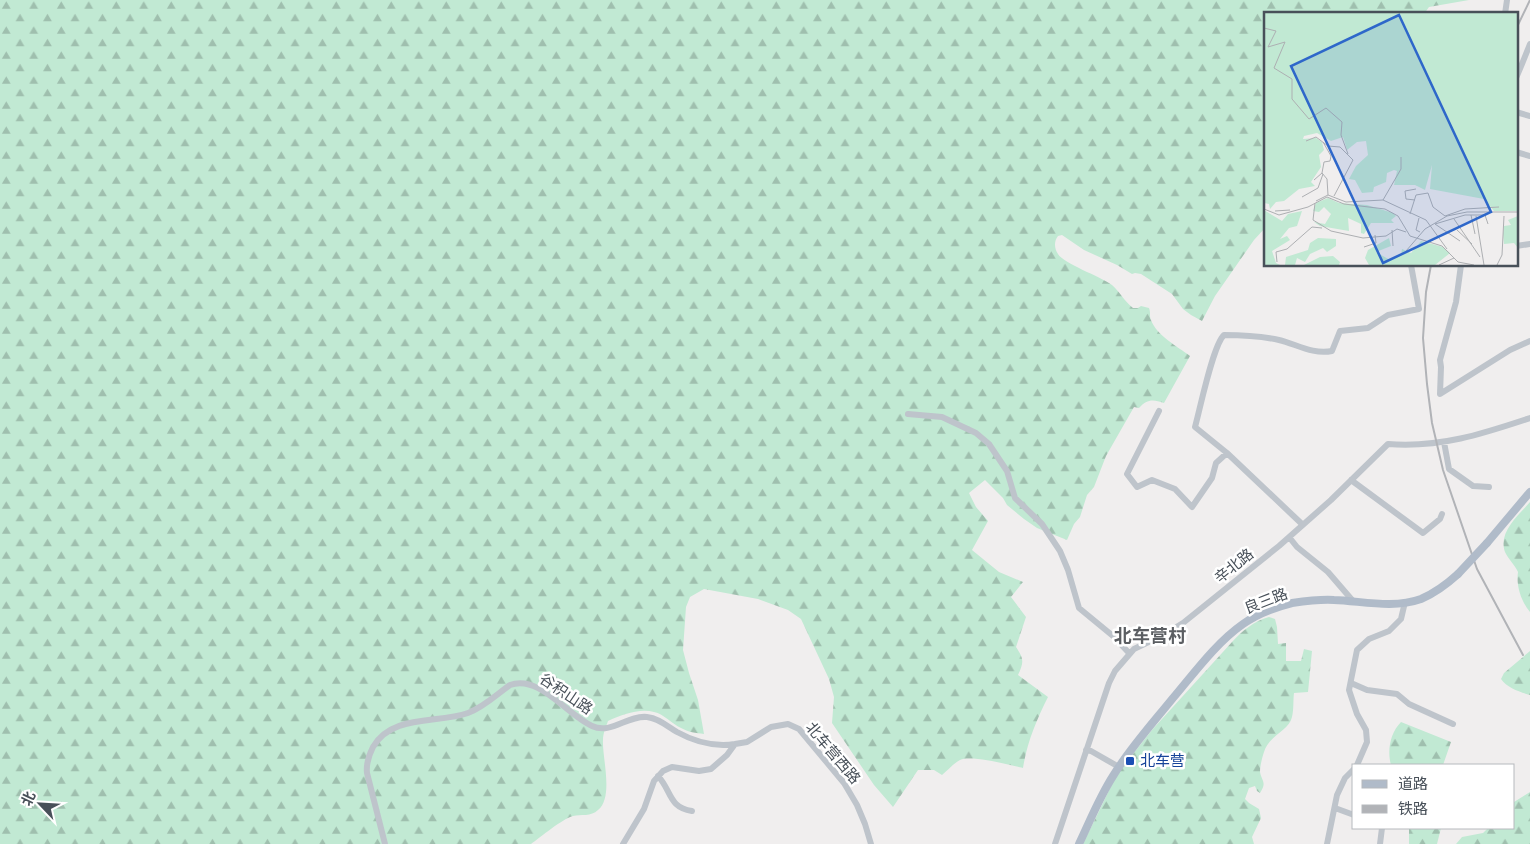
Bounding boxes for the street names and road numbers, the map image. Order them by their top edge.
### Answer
street label: 辛北路 [1211,545,1257,587]
street label: 良三路 [1242,585,1290,617]
street label: 谷积山路 [536,670,596,718]
street label: 北车营西路 [802,718,864,788]

